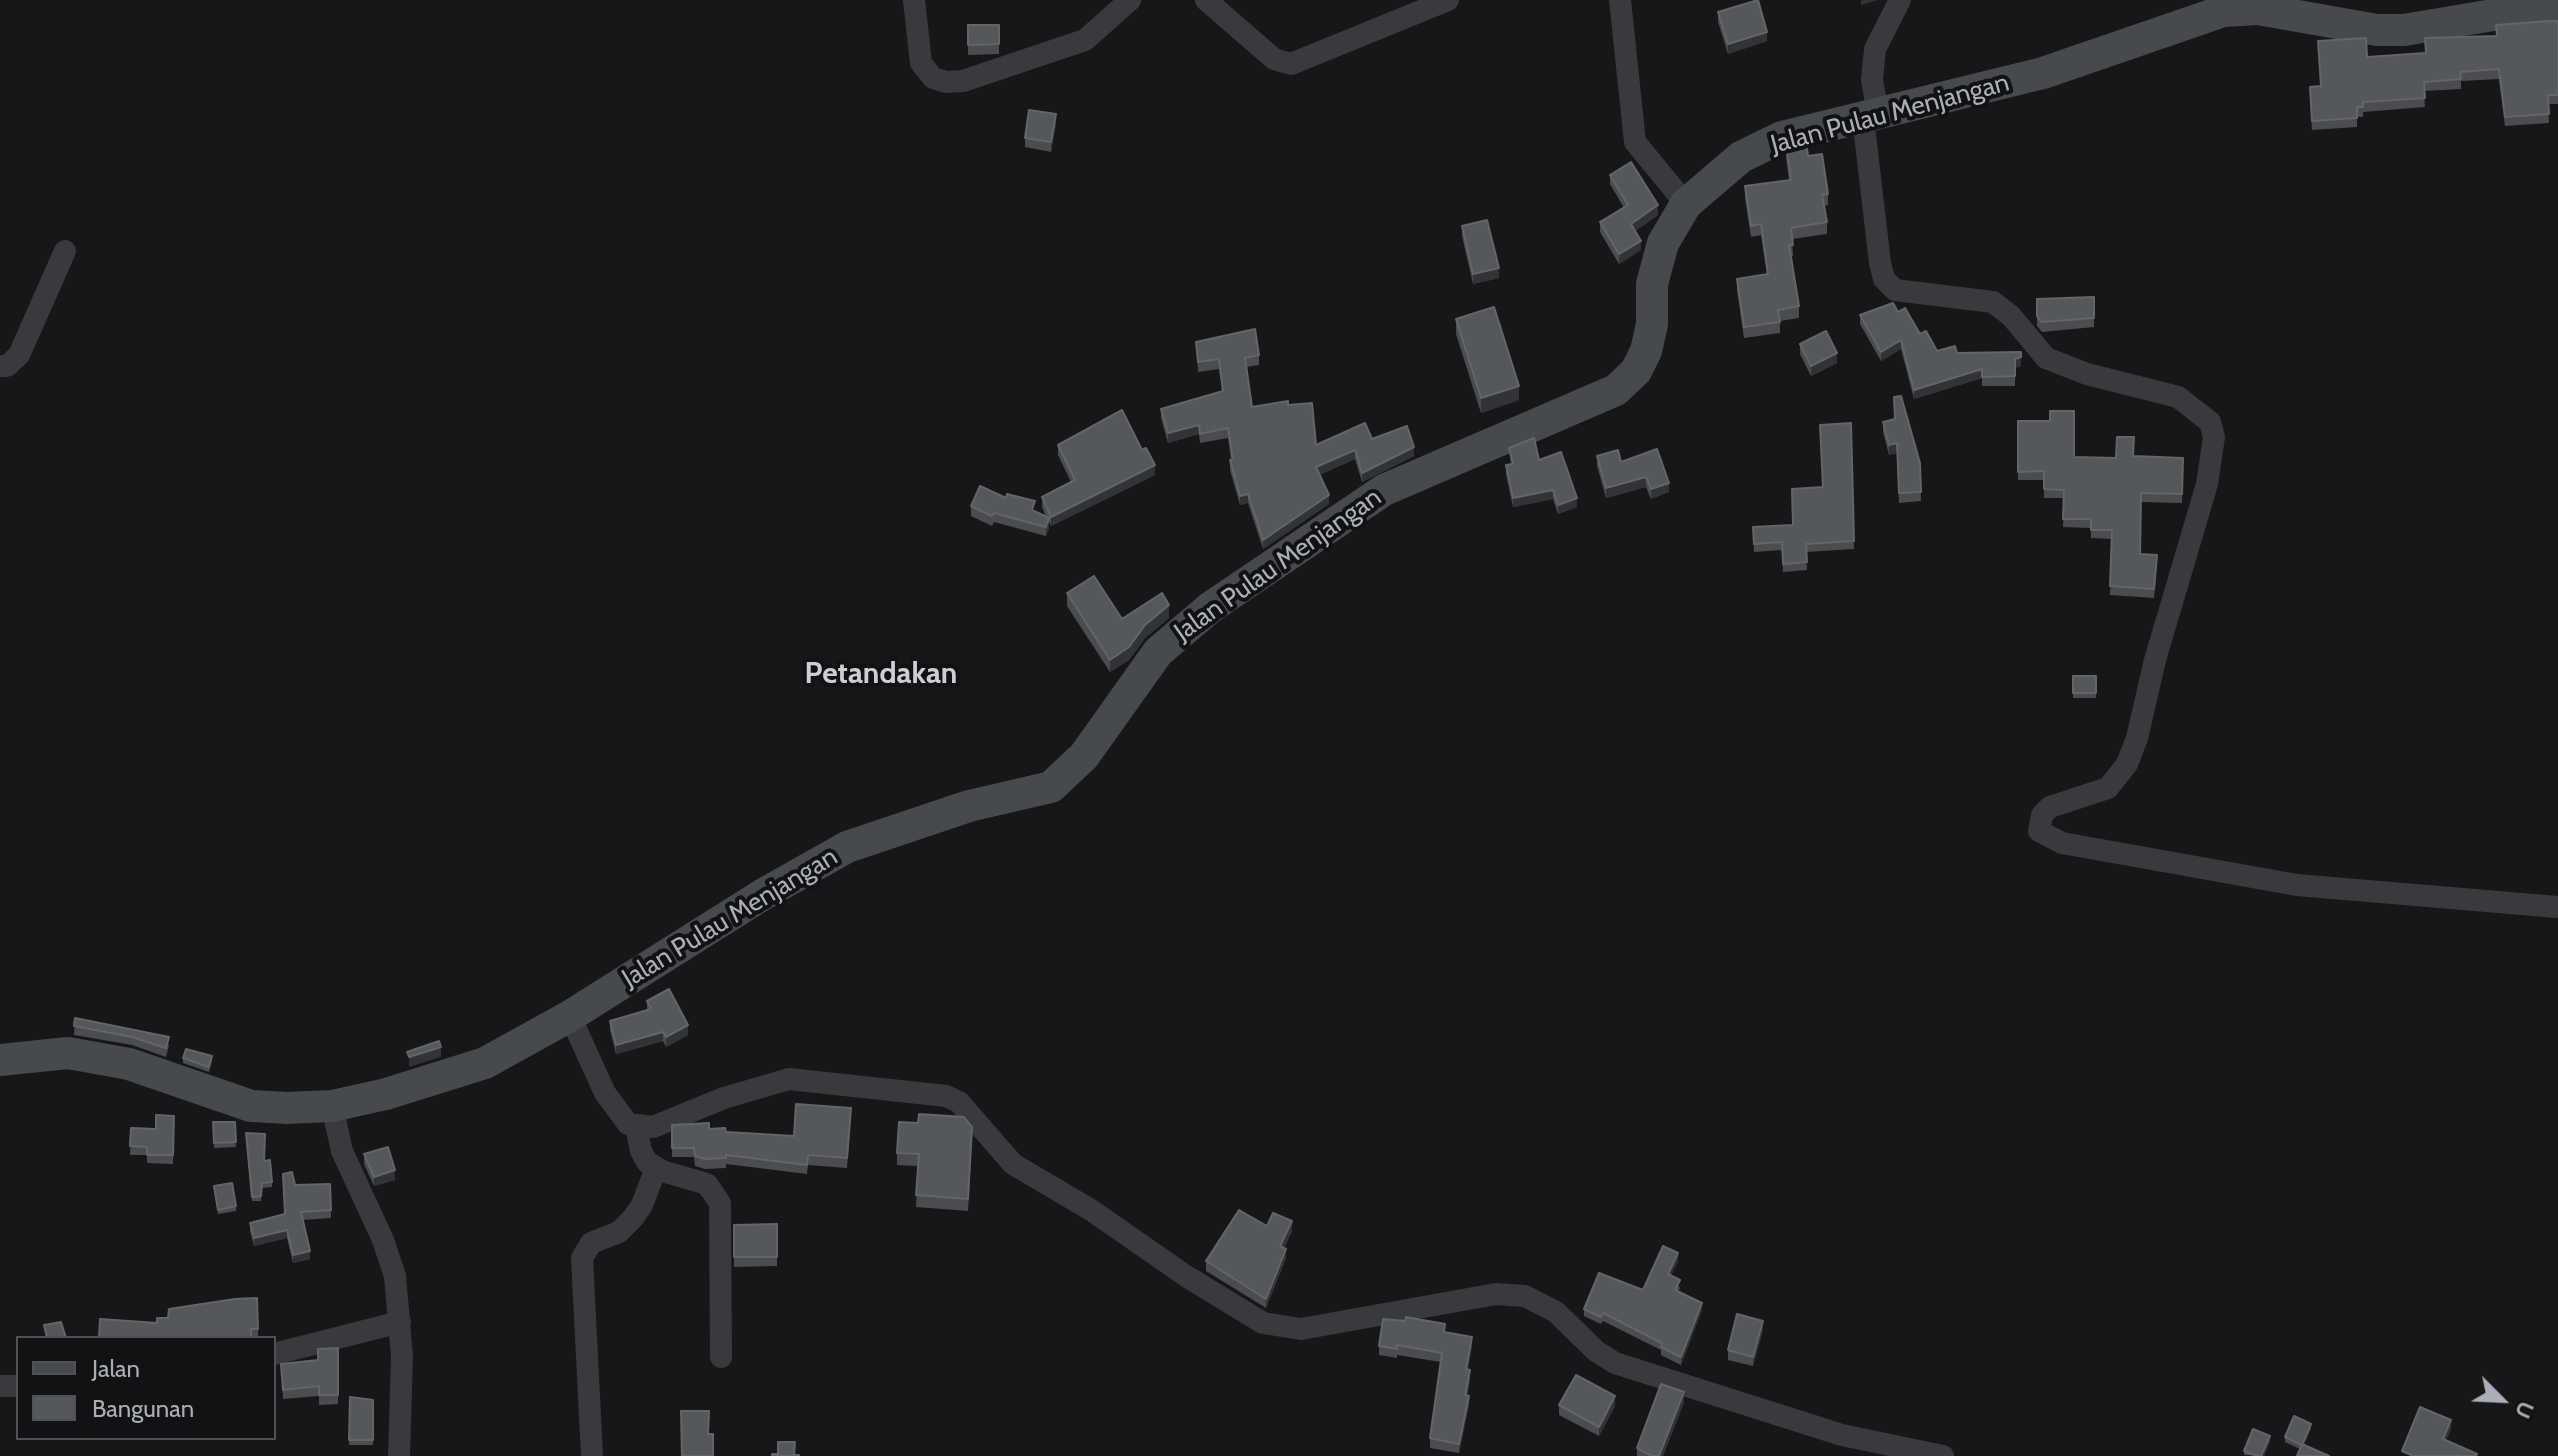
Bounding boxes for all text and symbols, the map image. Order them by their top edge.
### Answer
street label: Jalan Pulau Menjangan [1767,67,2013,161]
street label: Jalan Pulau Menjangan [1169,482,1387,648]
district label: Petandakan [805,656,957,692]
street label: Jalan Pulau Menjangan [617,841,843,995]
legend [16,1336,276,1440]
text: Jalan [92,1354,140,1383]
north arrow [2462,1360,2542,1440]
text: Bangunan [92,1394,194,1423]
text: U [2509,1397,2540,1423]

